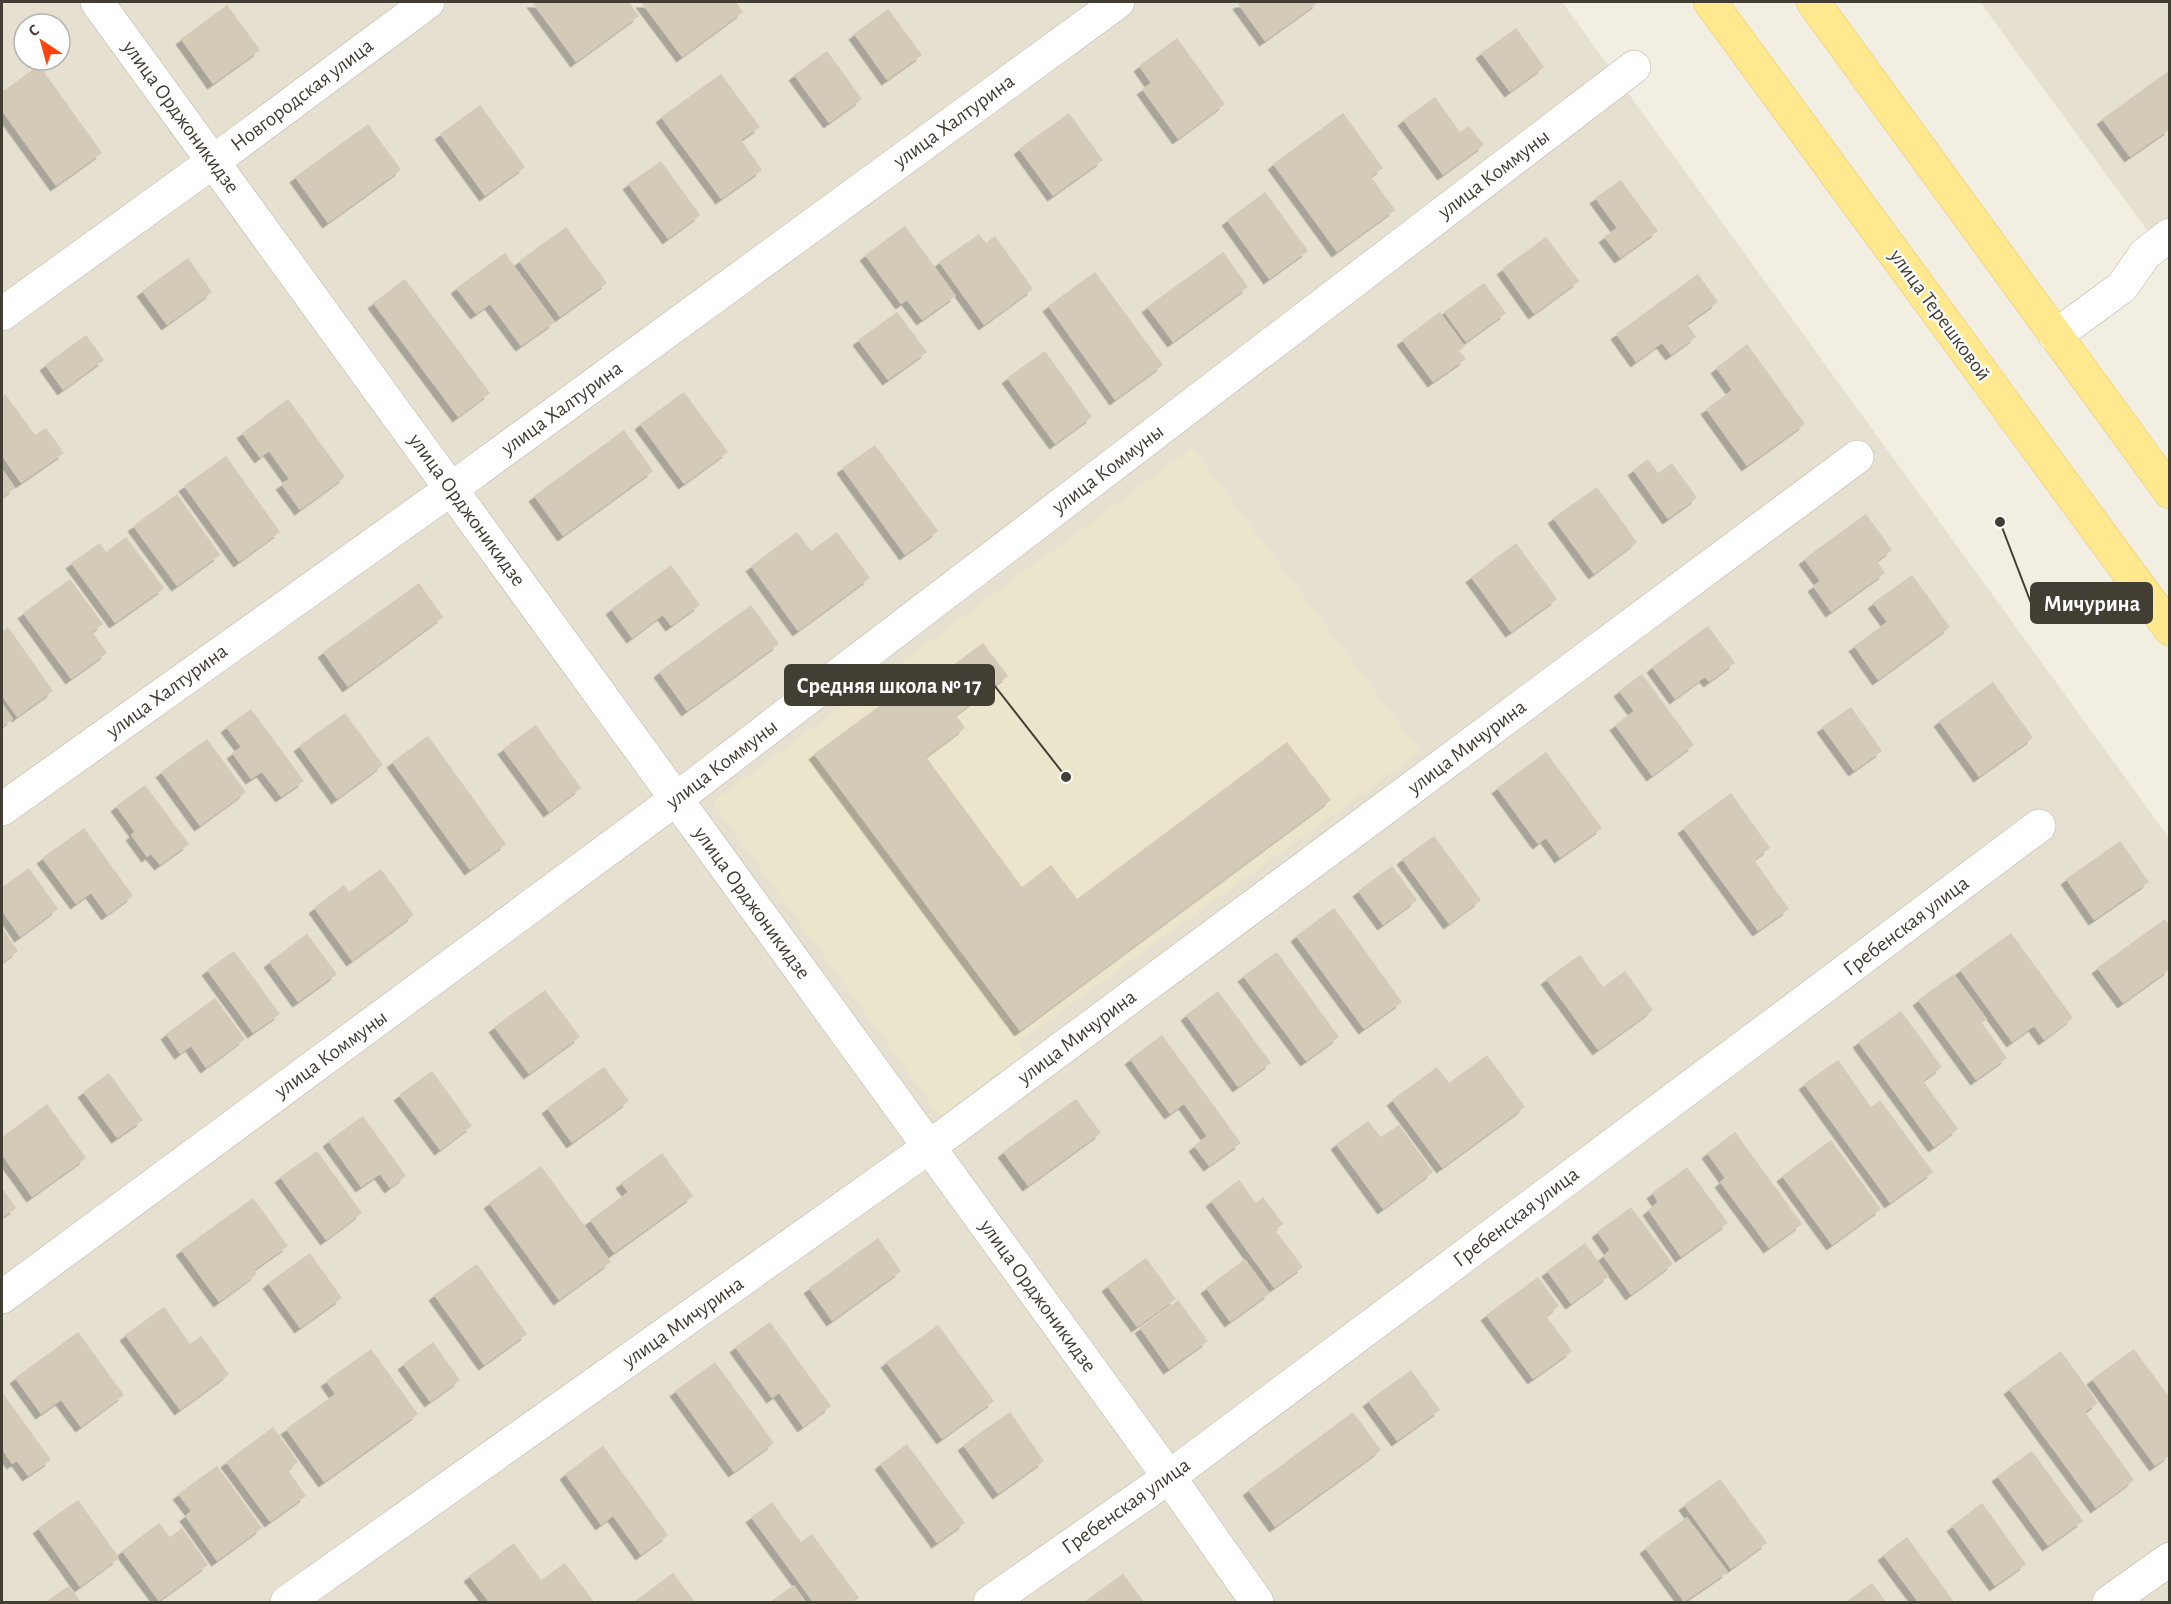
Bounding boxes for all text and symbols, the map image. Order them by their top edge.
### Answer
north arrow [12,12,72,72]
text: С [25,22,42,40]
street label: Новгородская улица [227,35,377,155]
street label: улица Орджоникидзе [118,36,243,197]
street label: улица Халтурина [889,70,1019,172]
street label: улица Коммуны [1434,125,1554,223]
street label: улица Терешковой [1885,245,1995,385]
street label: улица Халтурина [497,357,627,459]
street label: улица Коммуны [1048,420,1168,518]
street label: улица Орджоникидзе [404,429,529,590]
callout: Мичурина [2031,583,2152,623]
text: Мичурина [2044,593,2140,616]
street label: улица Халтурина [102,640,232,742]
callout: Средняя школа № 17 [785,665,994,705]
text: Средняя школа № 17 [796,675,982,697]
street label: улица Мичурина [1403,696,1530,799]
street label: улица Коммуны [662,715,782,813]
street label: улица Орджоникидзе [689,822,814,983]
street label: Гребенская улица [1839,872,1973,980]
street label: улица Мичурина [1013,986,1140,1089]
street label: улица Коммуны [270,1006,391,1102]
street label: Гребенская улица [1449,1163,1583,1271]
street label: улица Орджоникидзе [975,1215,1100,1376]
street label: улица Мичурина [618,1272,748,1372]
street label: Гребенская улица [1058,1454,1194,1558]

